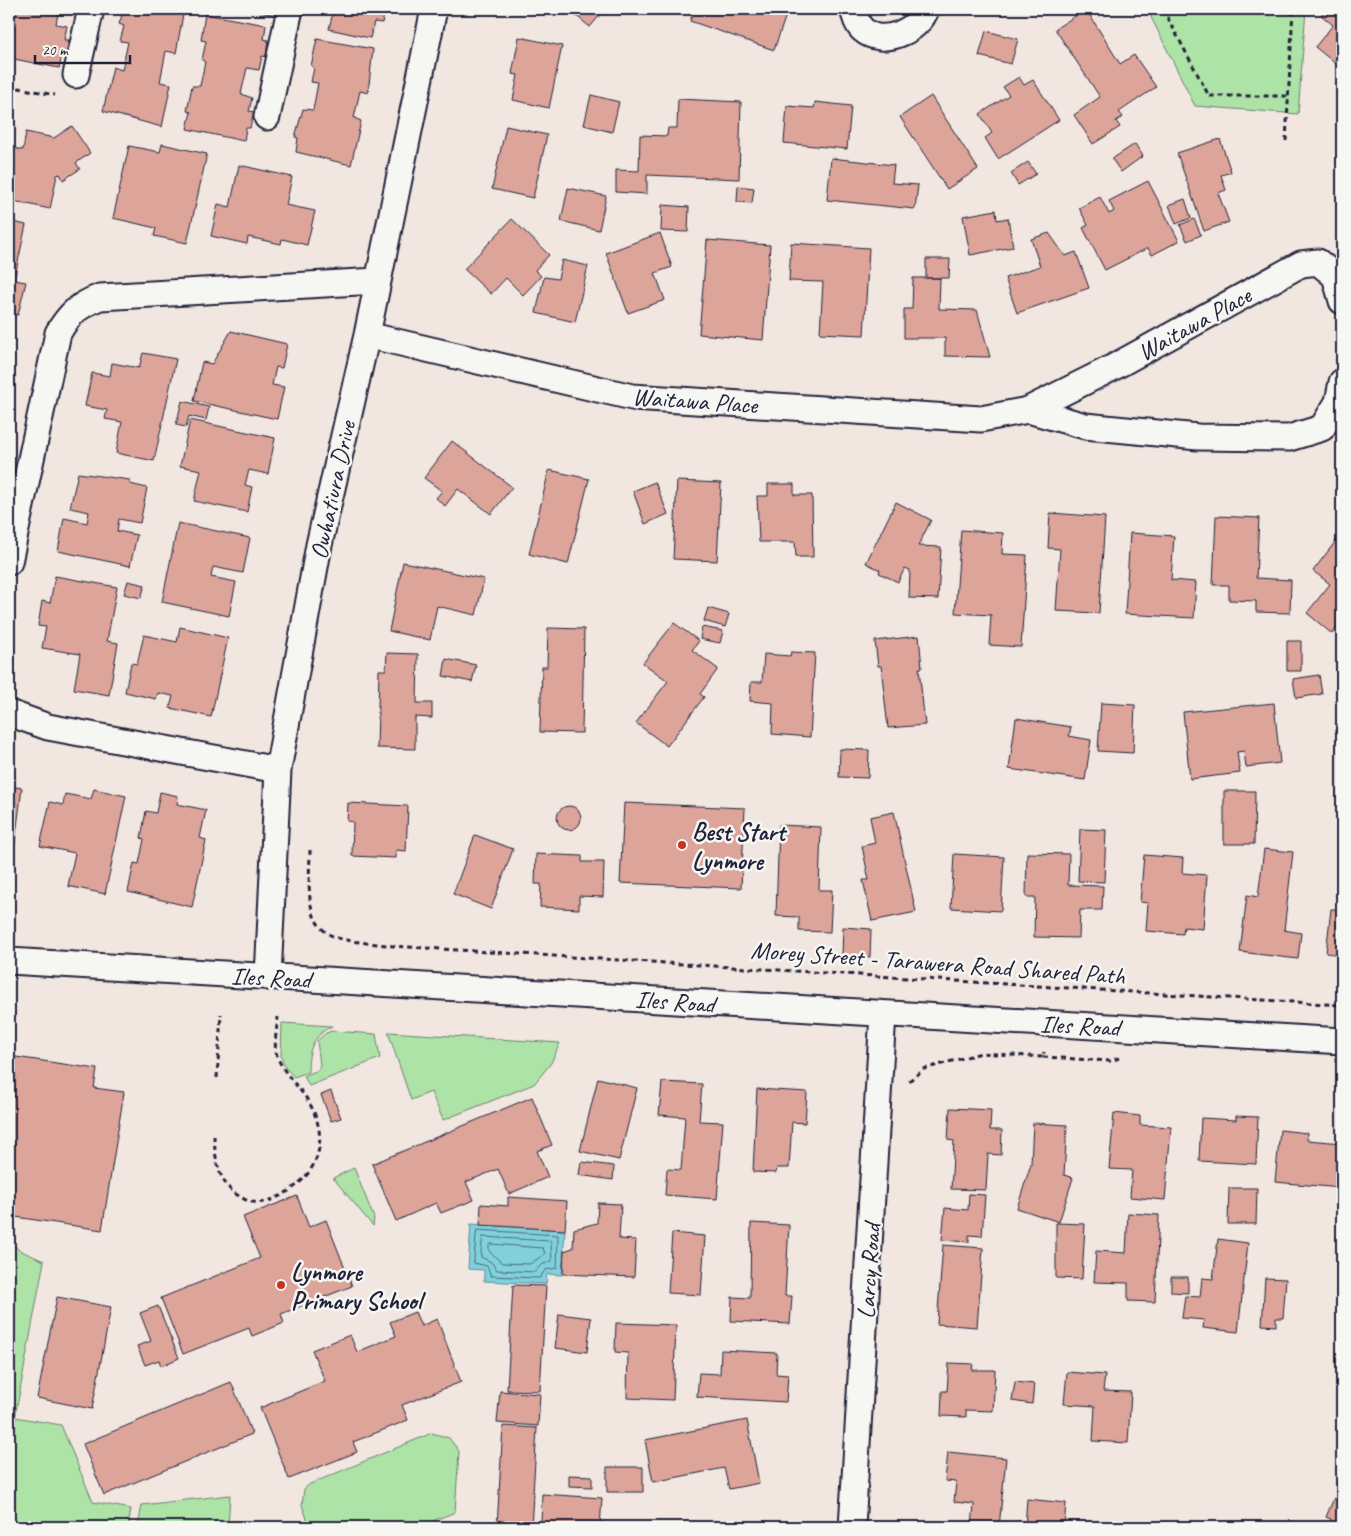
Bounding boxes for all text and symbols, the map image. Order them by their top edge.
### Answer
scale bar [35,32,130,64]
text: 20 m [42,41,69,60]
street label: Waitawa Place [1132,279,1258,368]
street label: Waitawa Place [632,381,760,421]
street label: Owhatiura Drive [303,416,364,562]
place label: Best Start Lynmore [692,816,787,877]
marker: Best Start Lynmore [676,839,688,851]
street label: Morey Street - Tarawera Road Shared Path [750,934,1127,992]
street label: Iles Road [230,960,315,996]
street label: Iles Road [634,983,719,1021]
street label: Iles Road [1039,1008,1124,1044]
street label: Larcy Road [850,1218,889,1320]
place label: Lynmore Primary School [291,1256,426,1317]
marker: Lynmore Primary School [275,1279,287,1291]

